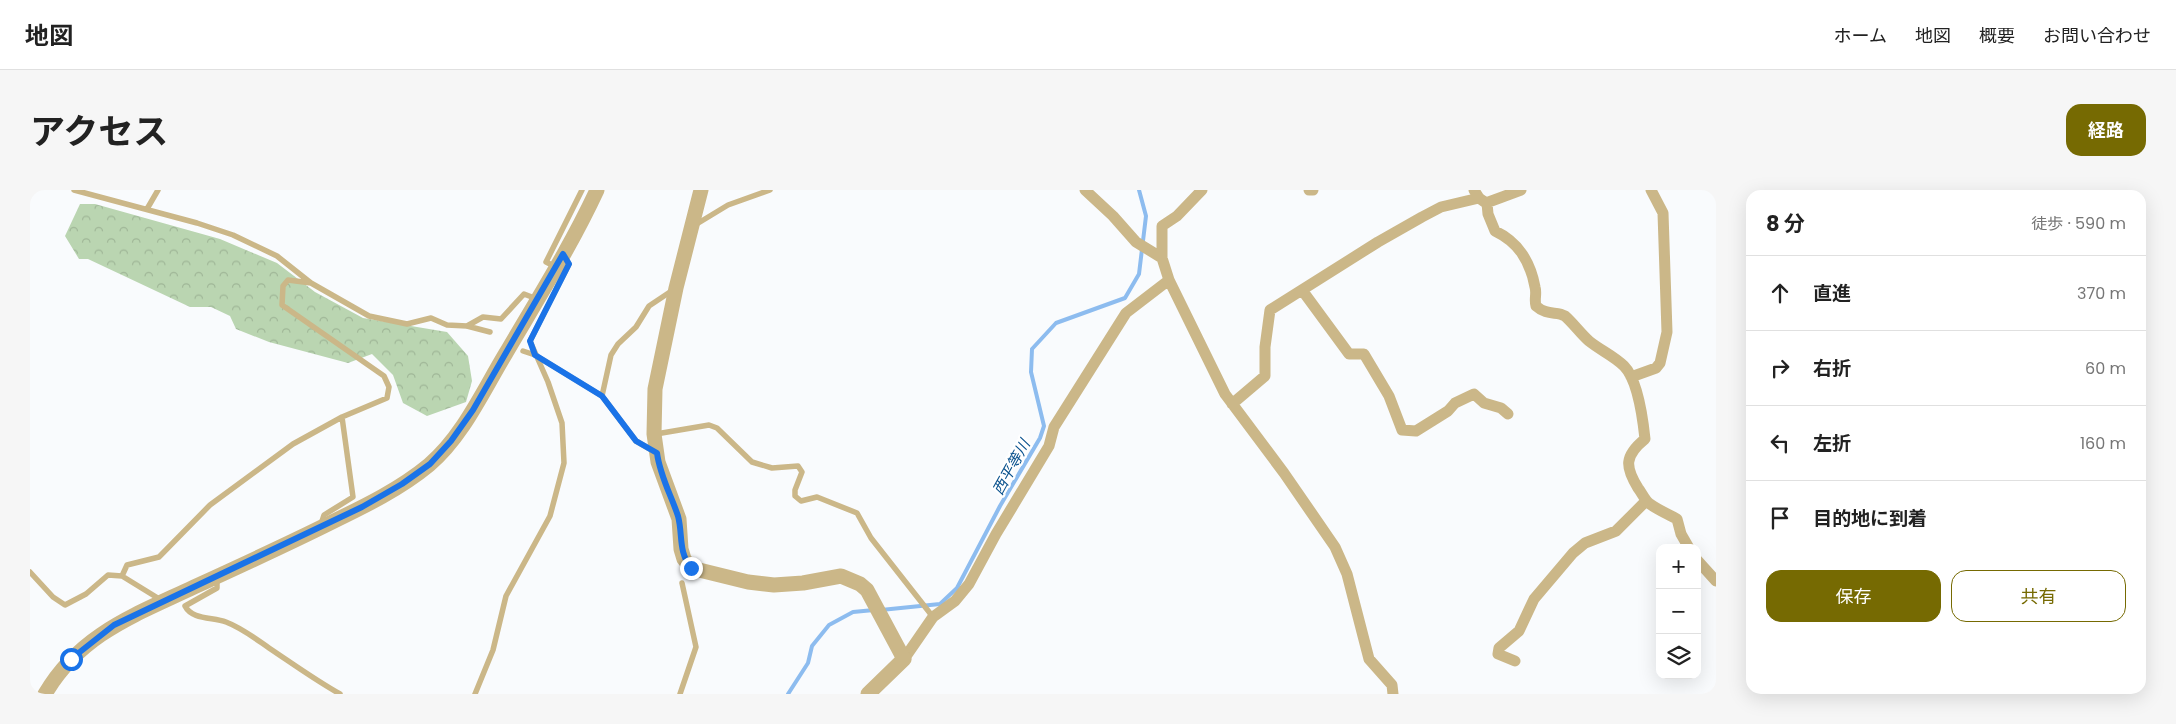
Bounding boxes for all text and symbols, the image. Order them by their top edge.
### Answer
text: 地図 [25,19,73,52]
text: ホーム [1834,23,1887,48]
text: 地図 [1915,23,1951,48]
text: 概要 [1979,23,2015,48]
text: お問い合わせ [2043,23,2151,48]
button: 経路 [2066,104,2146,156]
text: アクセス [30,107,168,156]
text: 8 分 [1766,209,1805,238]
text: 徒歩 · 590 m [2031,212,2126,235]
icon: ahead [1766,279,1794,307]
text: 直進 [1813,280,1851,307]
text: 370 m [2077,282,2126,305]
icon: right [1766,354,1794,382]
text: 右折 [1813,355,1851,382]
text: 60 m [2085,357,2126,380]
icon: left [1766,429,1794,457]
text: 左折 [1813,430,1851,457]
text: 160 m [2080,432,2126,455]
water label: 西平等川 [987,434,1036,498]
icon: arrive [1766,504,1794,532]
text: 目的地に到着 [1813,505,1927,532]
map controls [1656,544,1701,679]
button: + [1656,544,1701,589]
route end [680,557,703,580]
button: 保存 [1766,570,1941,622]
button: 共有 [1951,570,2126,622]
button: − [1656,589,1701,634]
button: layers [1656,634,1701,679]
route start [60,648,83,671]

